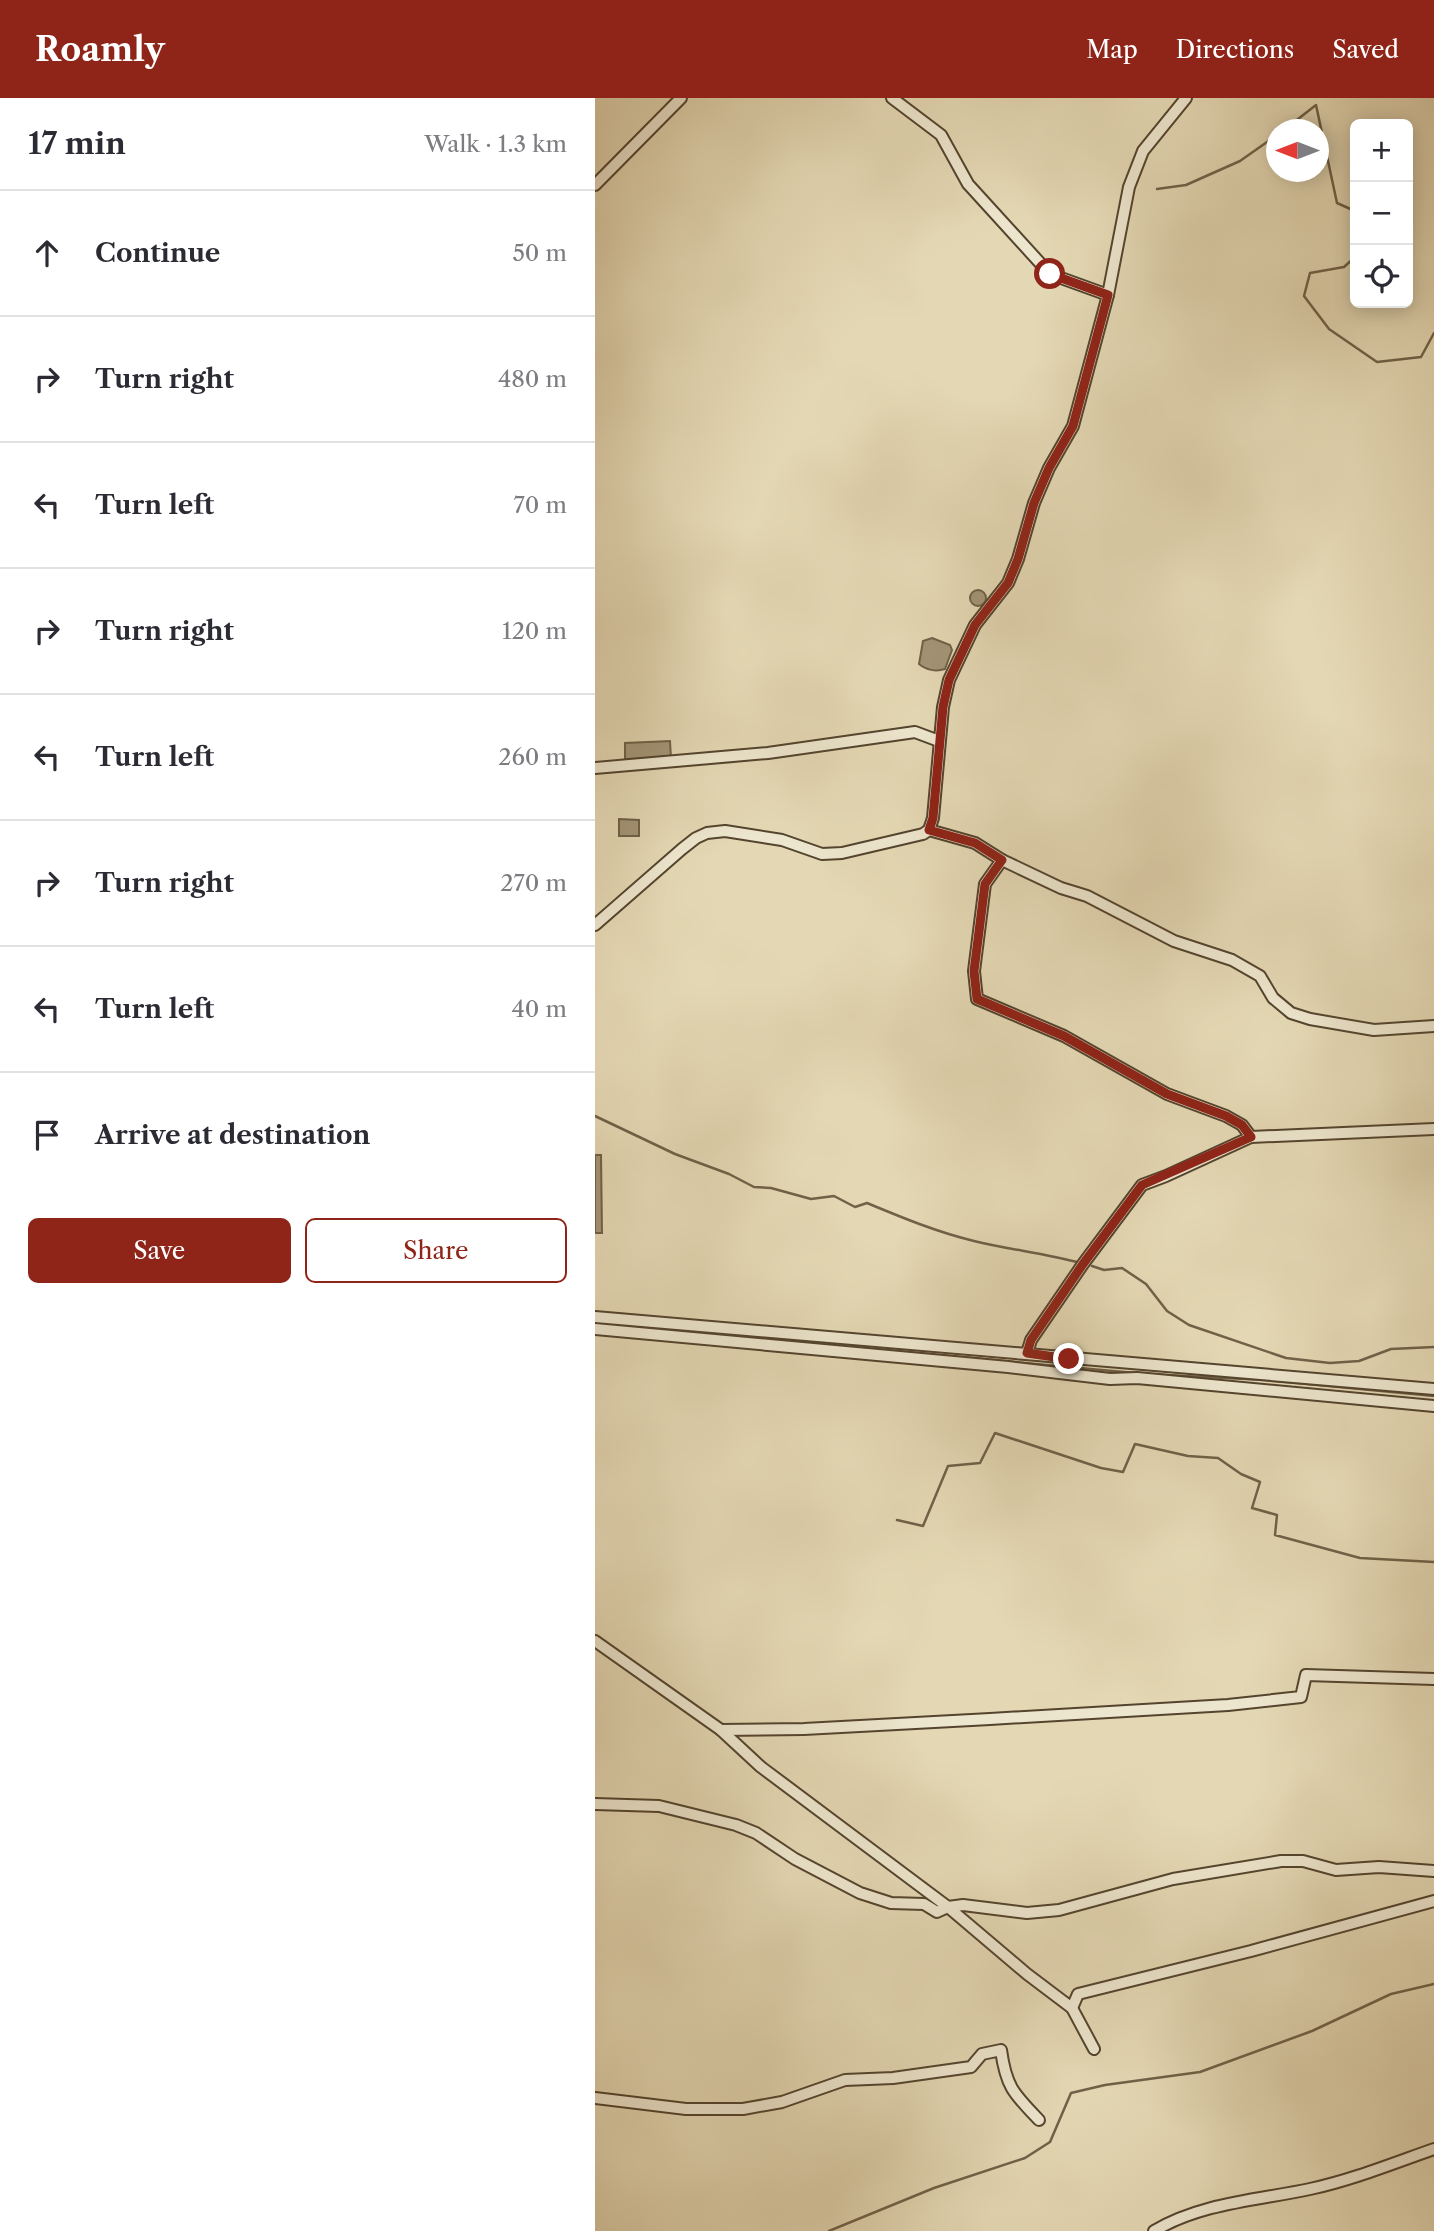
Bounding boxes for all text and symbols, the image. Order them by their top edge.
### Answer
text: Roamly [35,29,165,70]
text: Map [1086,35,1138,64]
text: Directions [1176,35,1294,64]
text: Saved [1332,35,1399,64]
north arrow [1266,119,1329,182]
map controls [1350,119,1413,308]
button: + [1350,119,1413,182]
text: 17 min [28,125,126,162]
text: Walk · 1.3 km [424,130,567,158]
button: − [1350,182,1413,245]
icon: ahead [28,234,66,272]
text: Continue [95,237,220,269]
text: 50 m [512,239,567,267]
button: locate [1350,245,1413,308]
route start [1034,258,1065,289]
icon: right [28,360,66,398]
text: Turn right [95,363,234,395]
text: 480 m [498,365,567,393]
icon: left [28,486,66,524]
text: Turn left [95,489,214,521]
text: 70 m [514,491,567,519]
icon: right [28,612,66,650]
text: Turn right [95,615,234,647]
text: 120 m [502,617,567,645]
icon: left [28,738,66,776]
text: Turn left [95,741,214,773]
text: 260 m [498,743,567,771]
icon: right [28,864,66,902]
text: Turn right [95,867,234,899]
text: 270 m [500,869,567,897]
icon: left [28,990,66,1028]
text: Turn left [95,993,214,1025]
text: 40 m [512,995,567,1023]
icon: arrive [28,1116,66,1154]
text: Arrive at destination [95,1119,370,1151]
button: Save [28,1218,291,1283]
button: Share [305,1218,567,1283]
route end [1053,1343,1084,1374]

